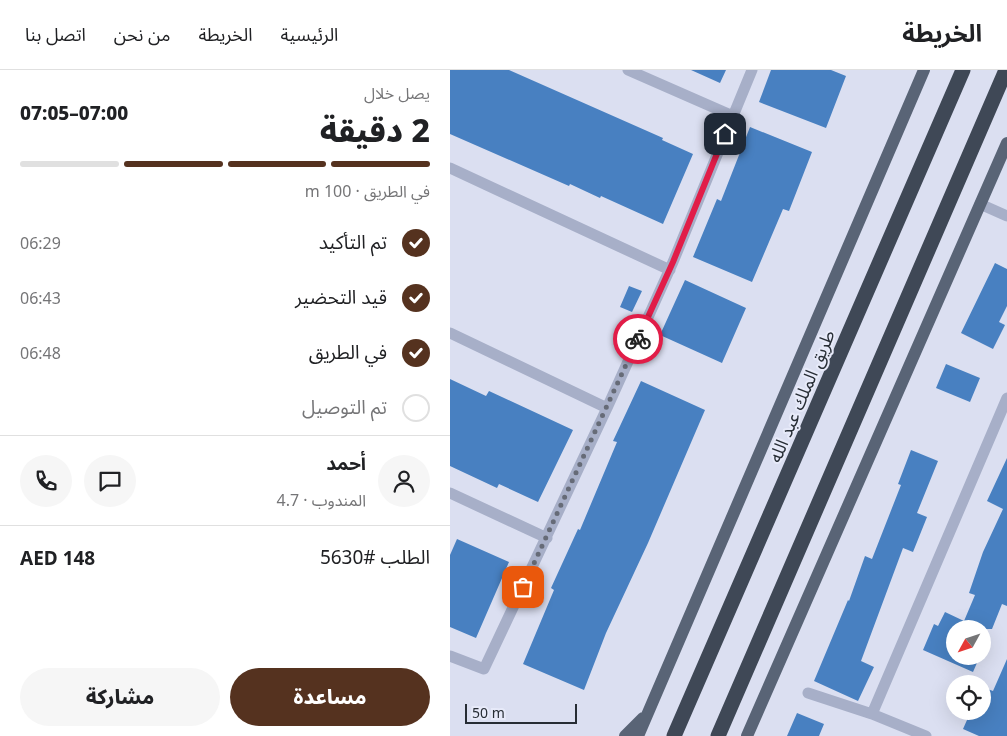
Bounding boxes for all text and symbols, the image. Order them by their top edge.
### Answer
text: الخريطة [902,16,982,49]
text: اتصل بنا [25,22,86,46]
text: من نحن [114,22,171,46]
text: الخريطة [199,22,252,46]
text: الرئيسية [280,22,338,46]
text: يصل خلال [364,82,430,104]
text: 07:00–07:05 [20,100,128,126]
text: 2 دقيقة [320,108,430,151]
pin [704,113,746,155]
icon: home [711,120,739,148]
text: في الطريق · 100 m [305,180,430,202]
text: تم التأكيد [319,229,387,255]
icon: check [402,229,430,257]
text: 06:29 [20,232,61,254]
text: قيد التحضير [295,284,387,310]
icon: check [402,284,430,312]
text: 06:43 [20,287,61,309]
courier [613,314,663,364]
icon: bike [624,325,652,353]
street label: طريق الملك عبد الله [762,326,840,466]
text: في الطريق [309,339,387,365]
icon: check [402,339,430,367]
text: 06:48 [20,342,61,364]
text: تم التوصيل [302,394,387,420]
text: أحمد [326,450,366,476]
button: phone [20,455,72,507]
button: chat [84,455,136,507]
button: person [378,455,430,507]
text: المندوب · 4.7 [277,489,366,511]
text: الطلب #5630 [320,544,430,570]
text: AED 148 [20,545,95,571]
pin [502,566,544,608]
icon: bag [509,573,537,601]
north arrow [946,620,991,665]
map controls [946,620,991,720]
button: مشاركة [20,668,220,726]
button: مساعدة [230,668,430,726]
button: locate [946,675,991,720]
scale bar [465,701,578,724]
text: 50 m [472,703,505,722]

